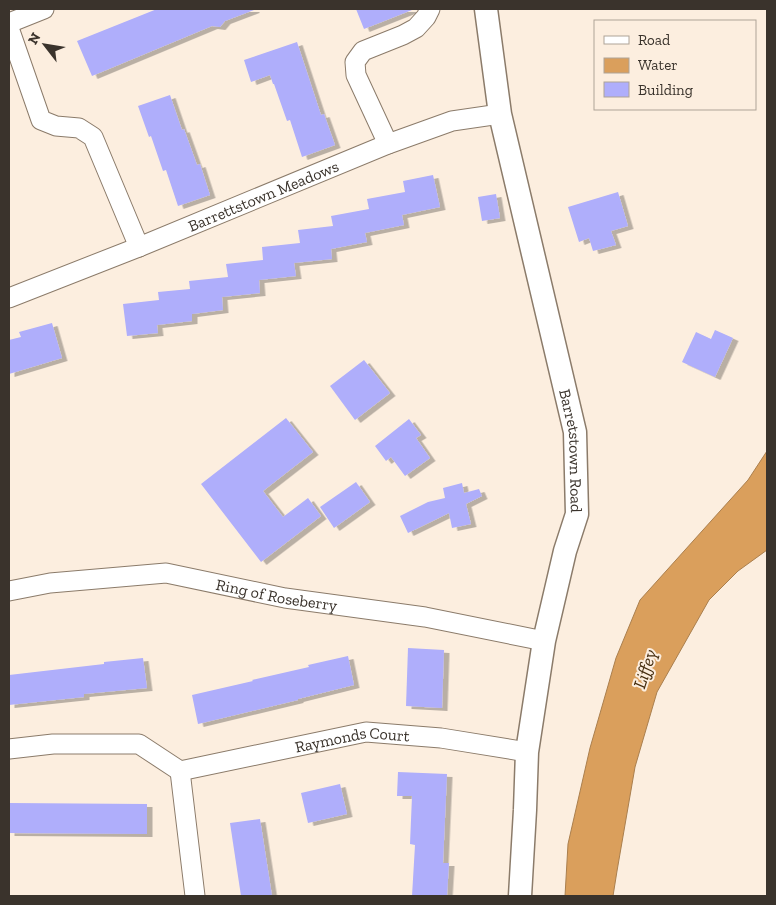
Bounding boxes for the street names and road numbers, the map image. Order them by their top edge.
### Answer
street label: Barrettstown Meadows [185,156,341,235]
street label: Barretstown Road [556,387,586,513]
street label: Ring of Roseberry [214,574,339,615]
street label: Raymonds Court [293,723,410,756]

